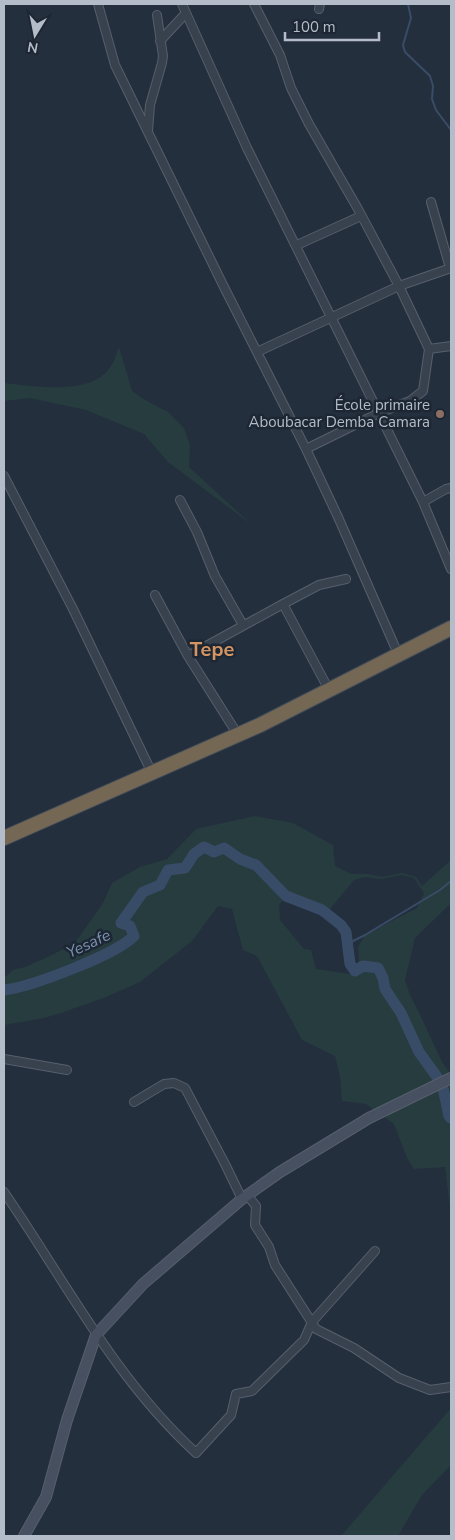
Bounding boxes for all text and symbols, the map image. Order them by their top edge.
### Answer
north arrow [10,10,60,60]
scale bar [285,10,379,42]
text: 100 m [292,17,336,37]
text: N [26,37,40,58]
place label: École primaire Aboubacar Demba Camara [248,395,430,432]
marker: École primaire Aboubacar Demba Camara [434,408,446,420]
district label: Tepe [190,636,234,663]
water label: Yesafe [63,924,115,964]

